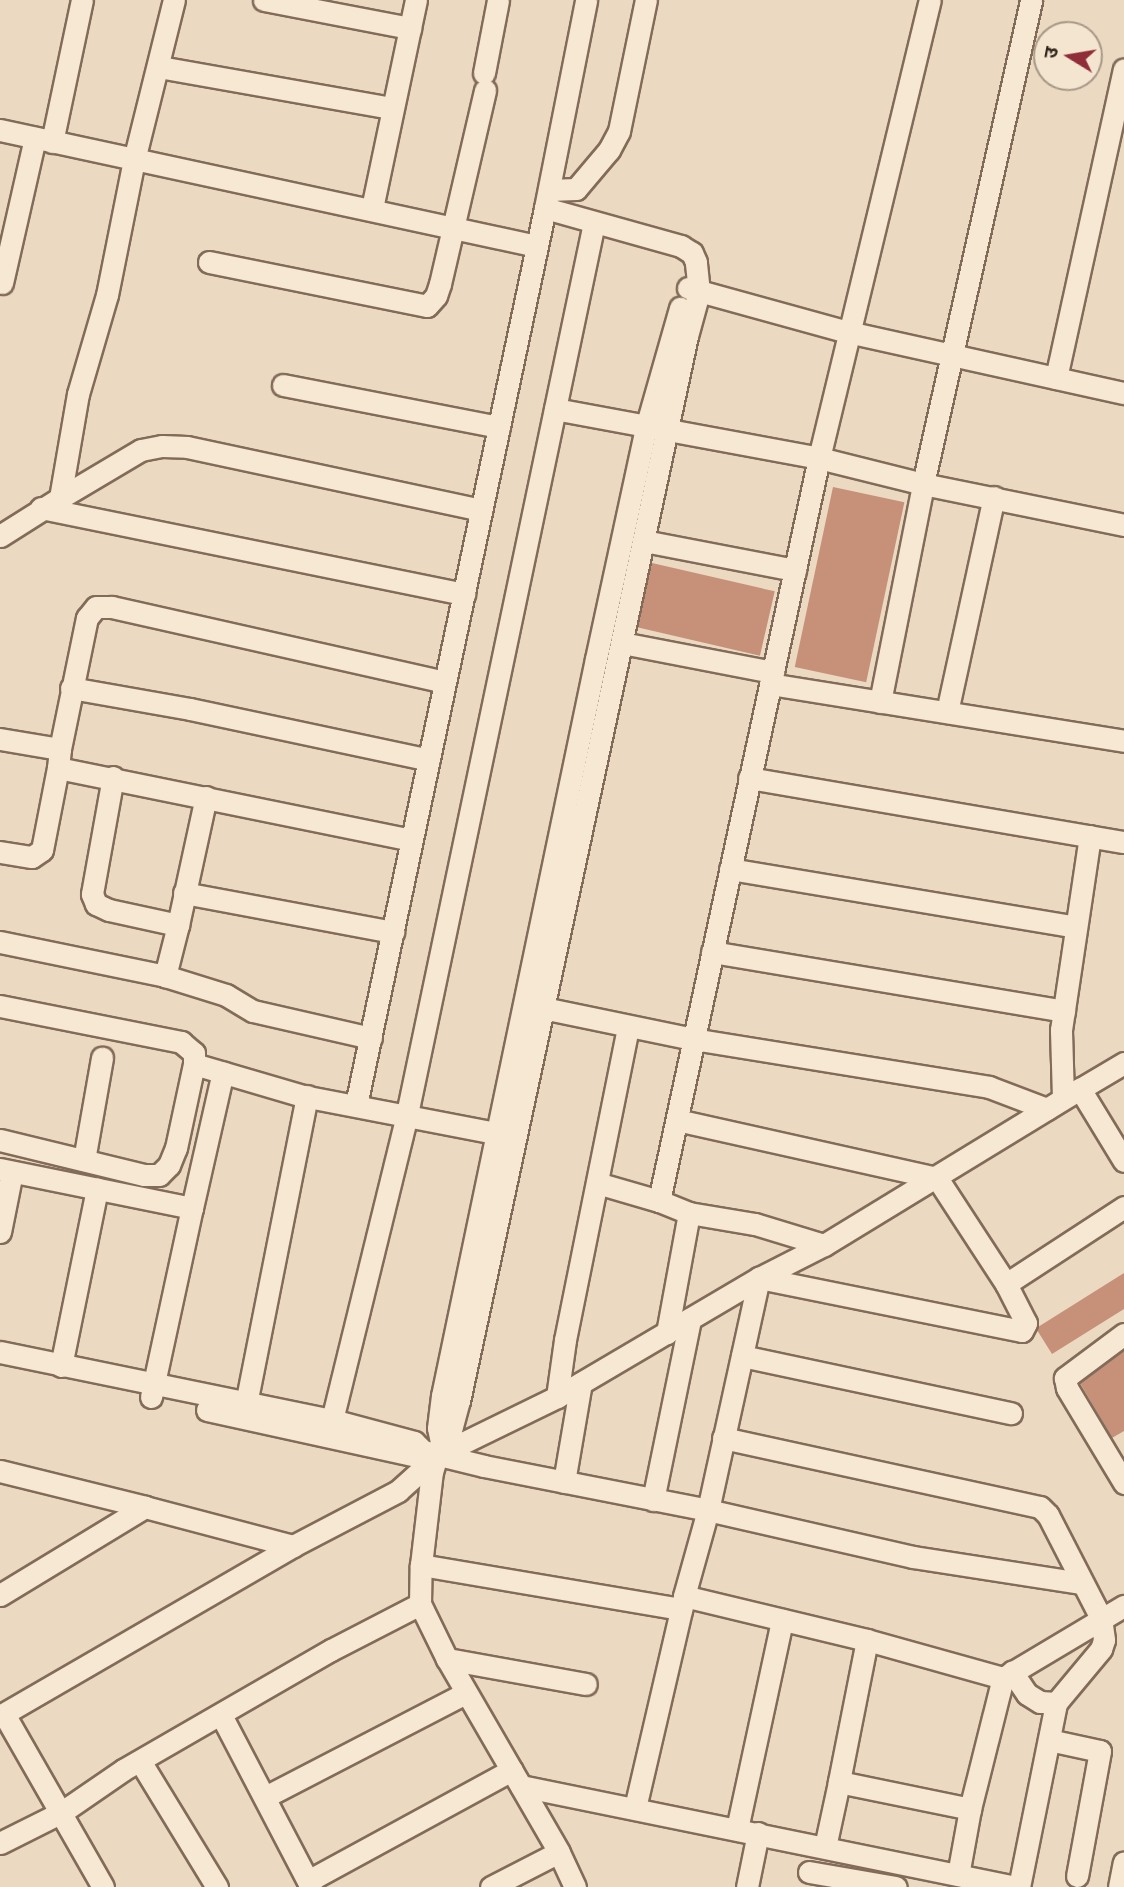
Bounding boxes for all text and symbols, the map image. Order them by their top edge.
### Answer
north arrow [1033,21,1103,91]
text: उ [1036,44,1063,60]

